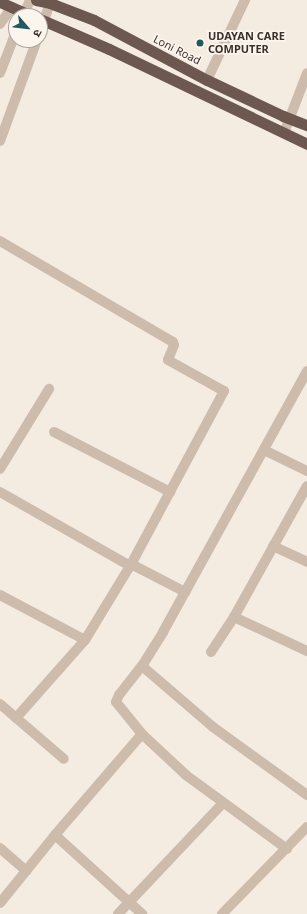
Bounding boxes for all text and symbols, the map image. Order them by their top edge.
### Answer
north arrow [8,8,48,48]
text: उ [30,27,46,40]
place label: UDAYAN CARE COMPUTER [208,30,285,56]
street label: Loni Road [151,32,203,68]
marker: UDAYAN CARE COMPUTER [195,38,205,48]

